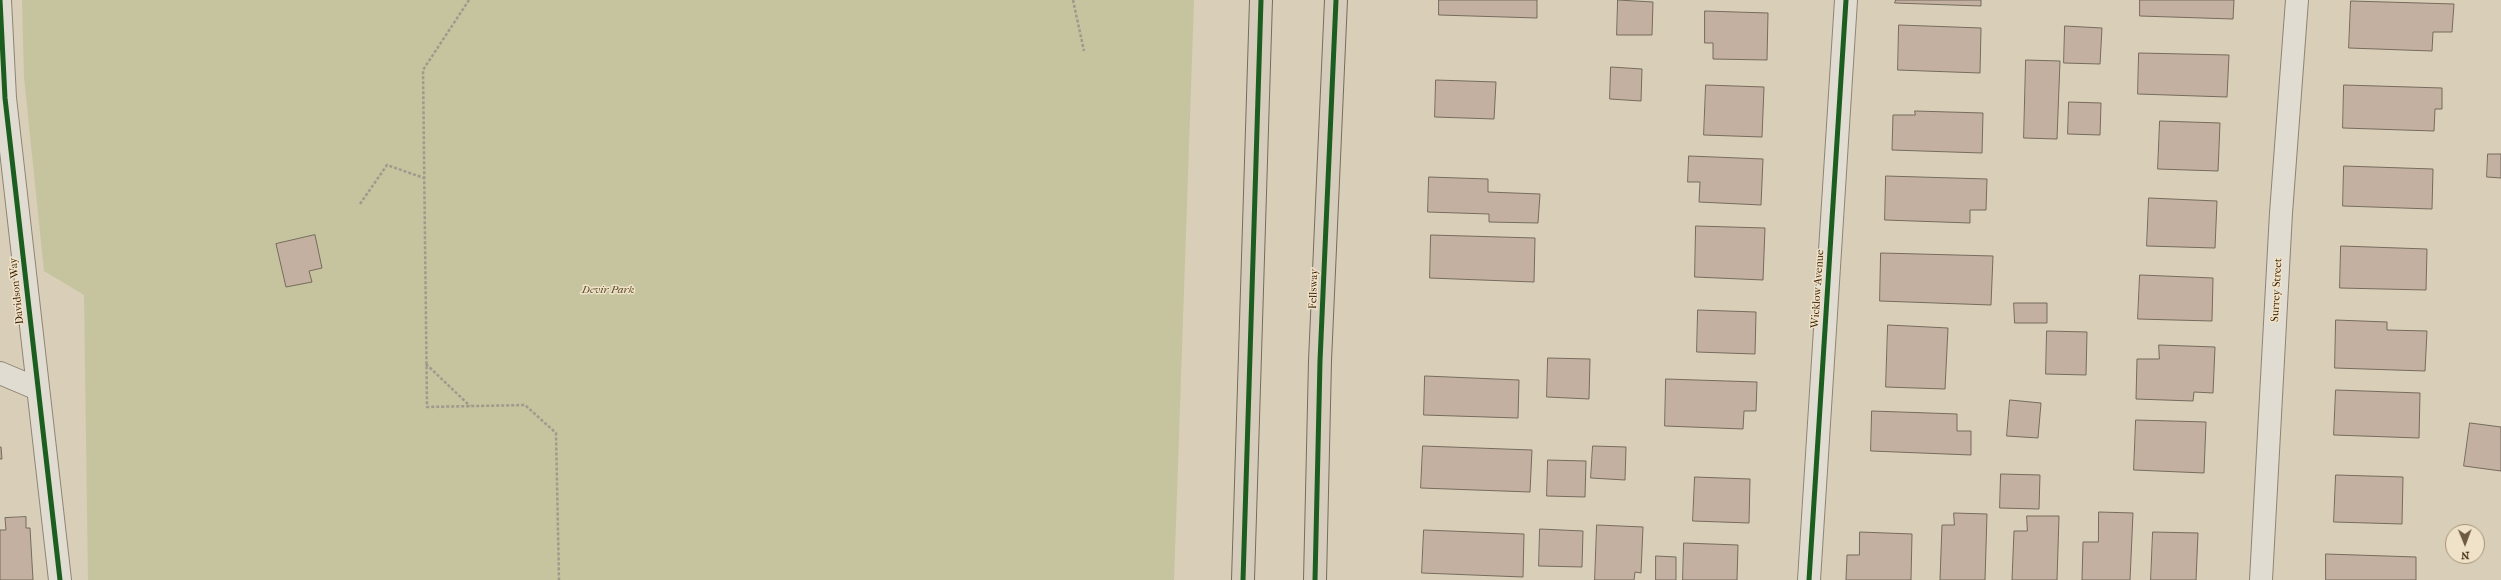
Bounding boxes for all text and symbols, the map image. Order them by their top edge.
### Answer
street label: Wicklow Avenue [1809,249,1827,329]
street label: Davidson Way [7,257,27,325]
street label: Surrey Street [2269,258,2285,322]
street label: Fellsway [1307,269,1321,309]
park label: Devir Park [582,283,634,297]
north arrow [2445,524,2485,564]
text: N [2461,549,2470,562]

